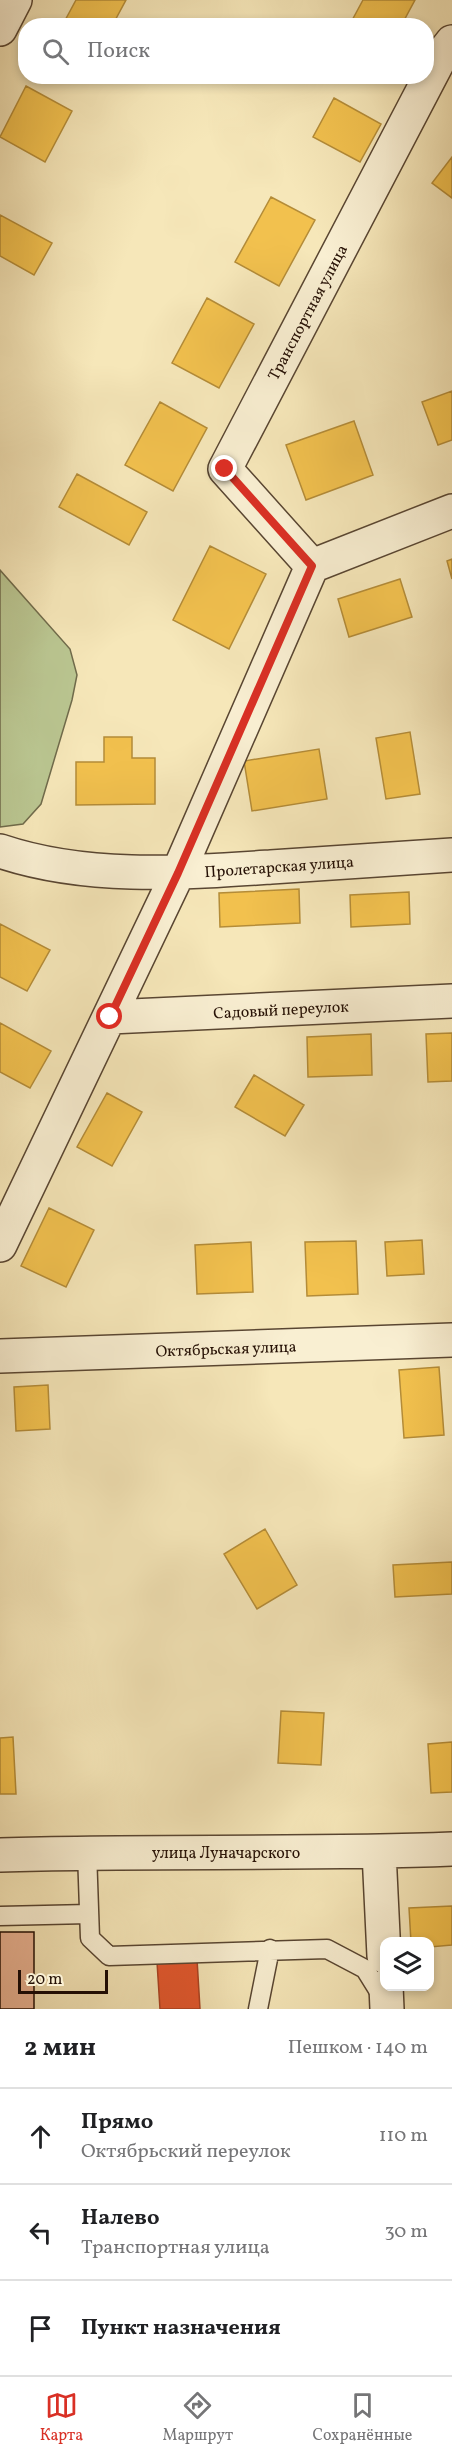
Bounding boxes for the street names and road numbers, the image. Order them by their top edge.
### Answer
street label: Транспортная улица [264,241,354,385]
street label: Пролетарская улица [204,852,355,884]
street label: Садовый переулок [213,996,350,1026]
street label: Октябрьская улица [155,1337,297,1363]
street label: улица Луначарского [152,1843,300,1865]

